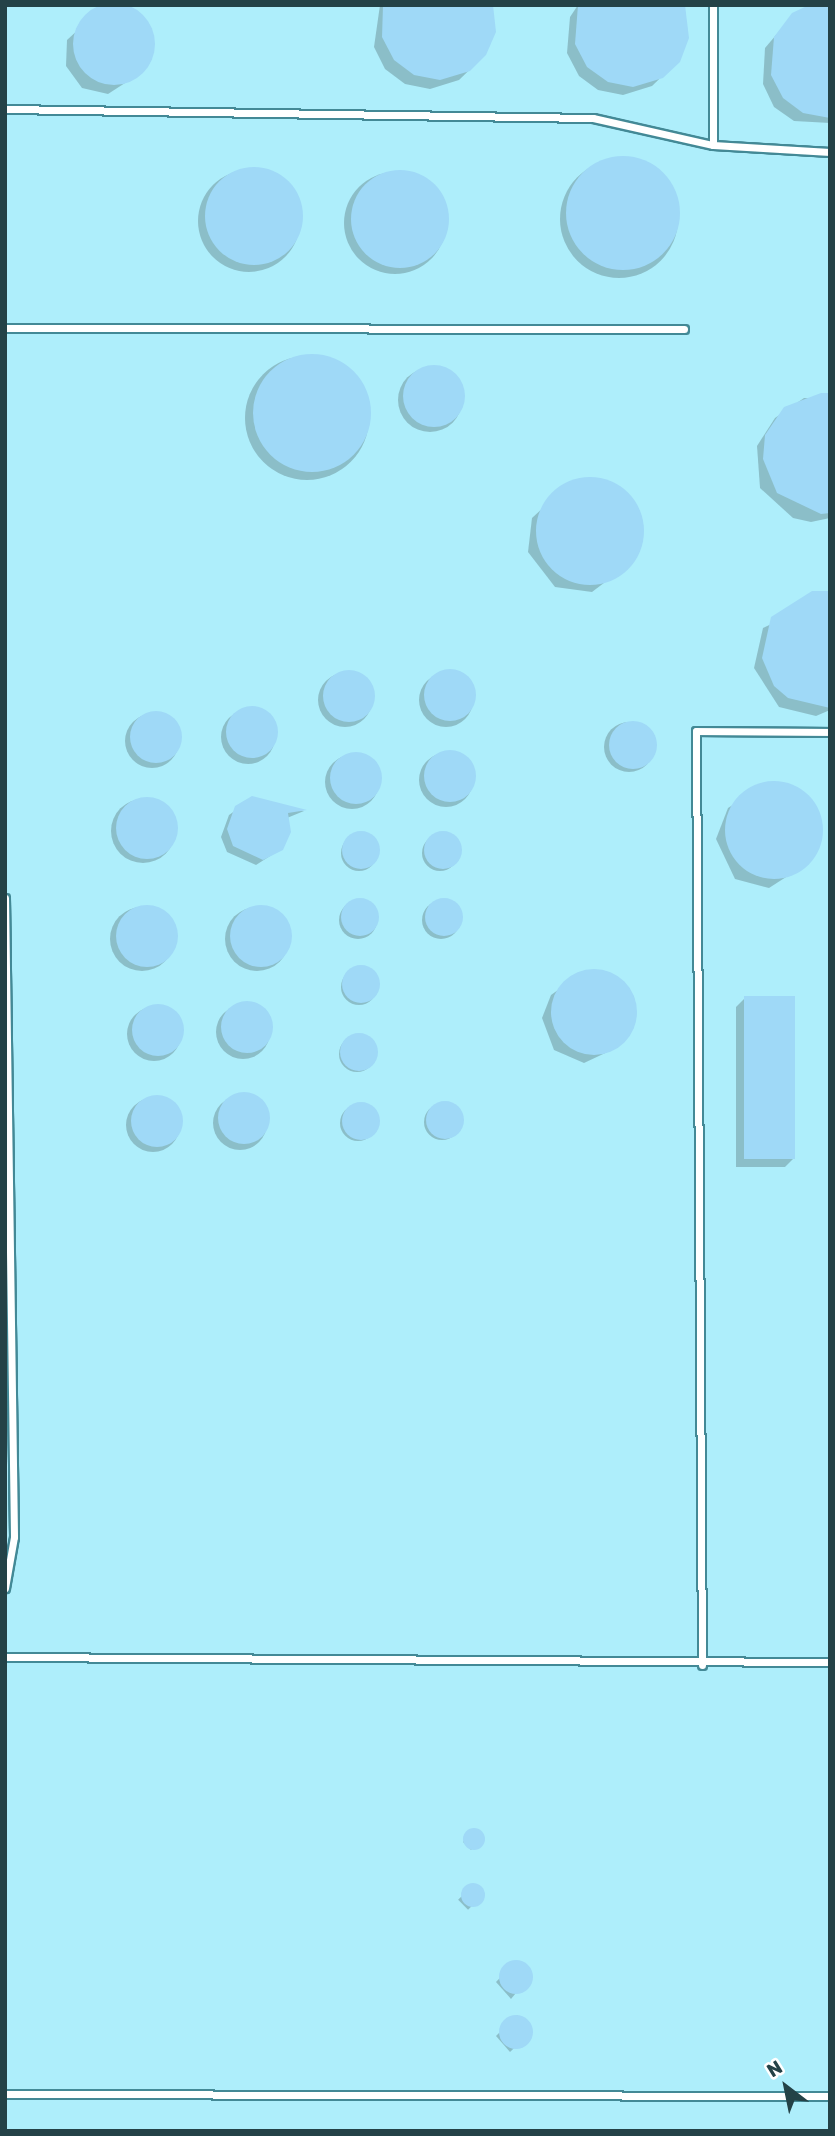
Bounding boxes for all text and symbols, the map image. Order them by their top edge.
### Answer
north arrow [751,2052,821,2122]
text: N [763,2055,786,2082]

